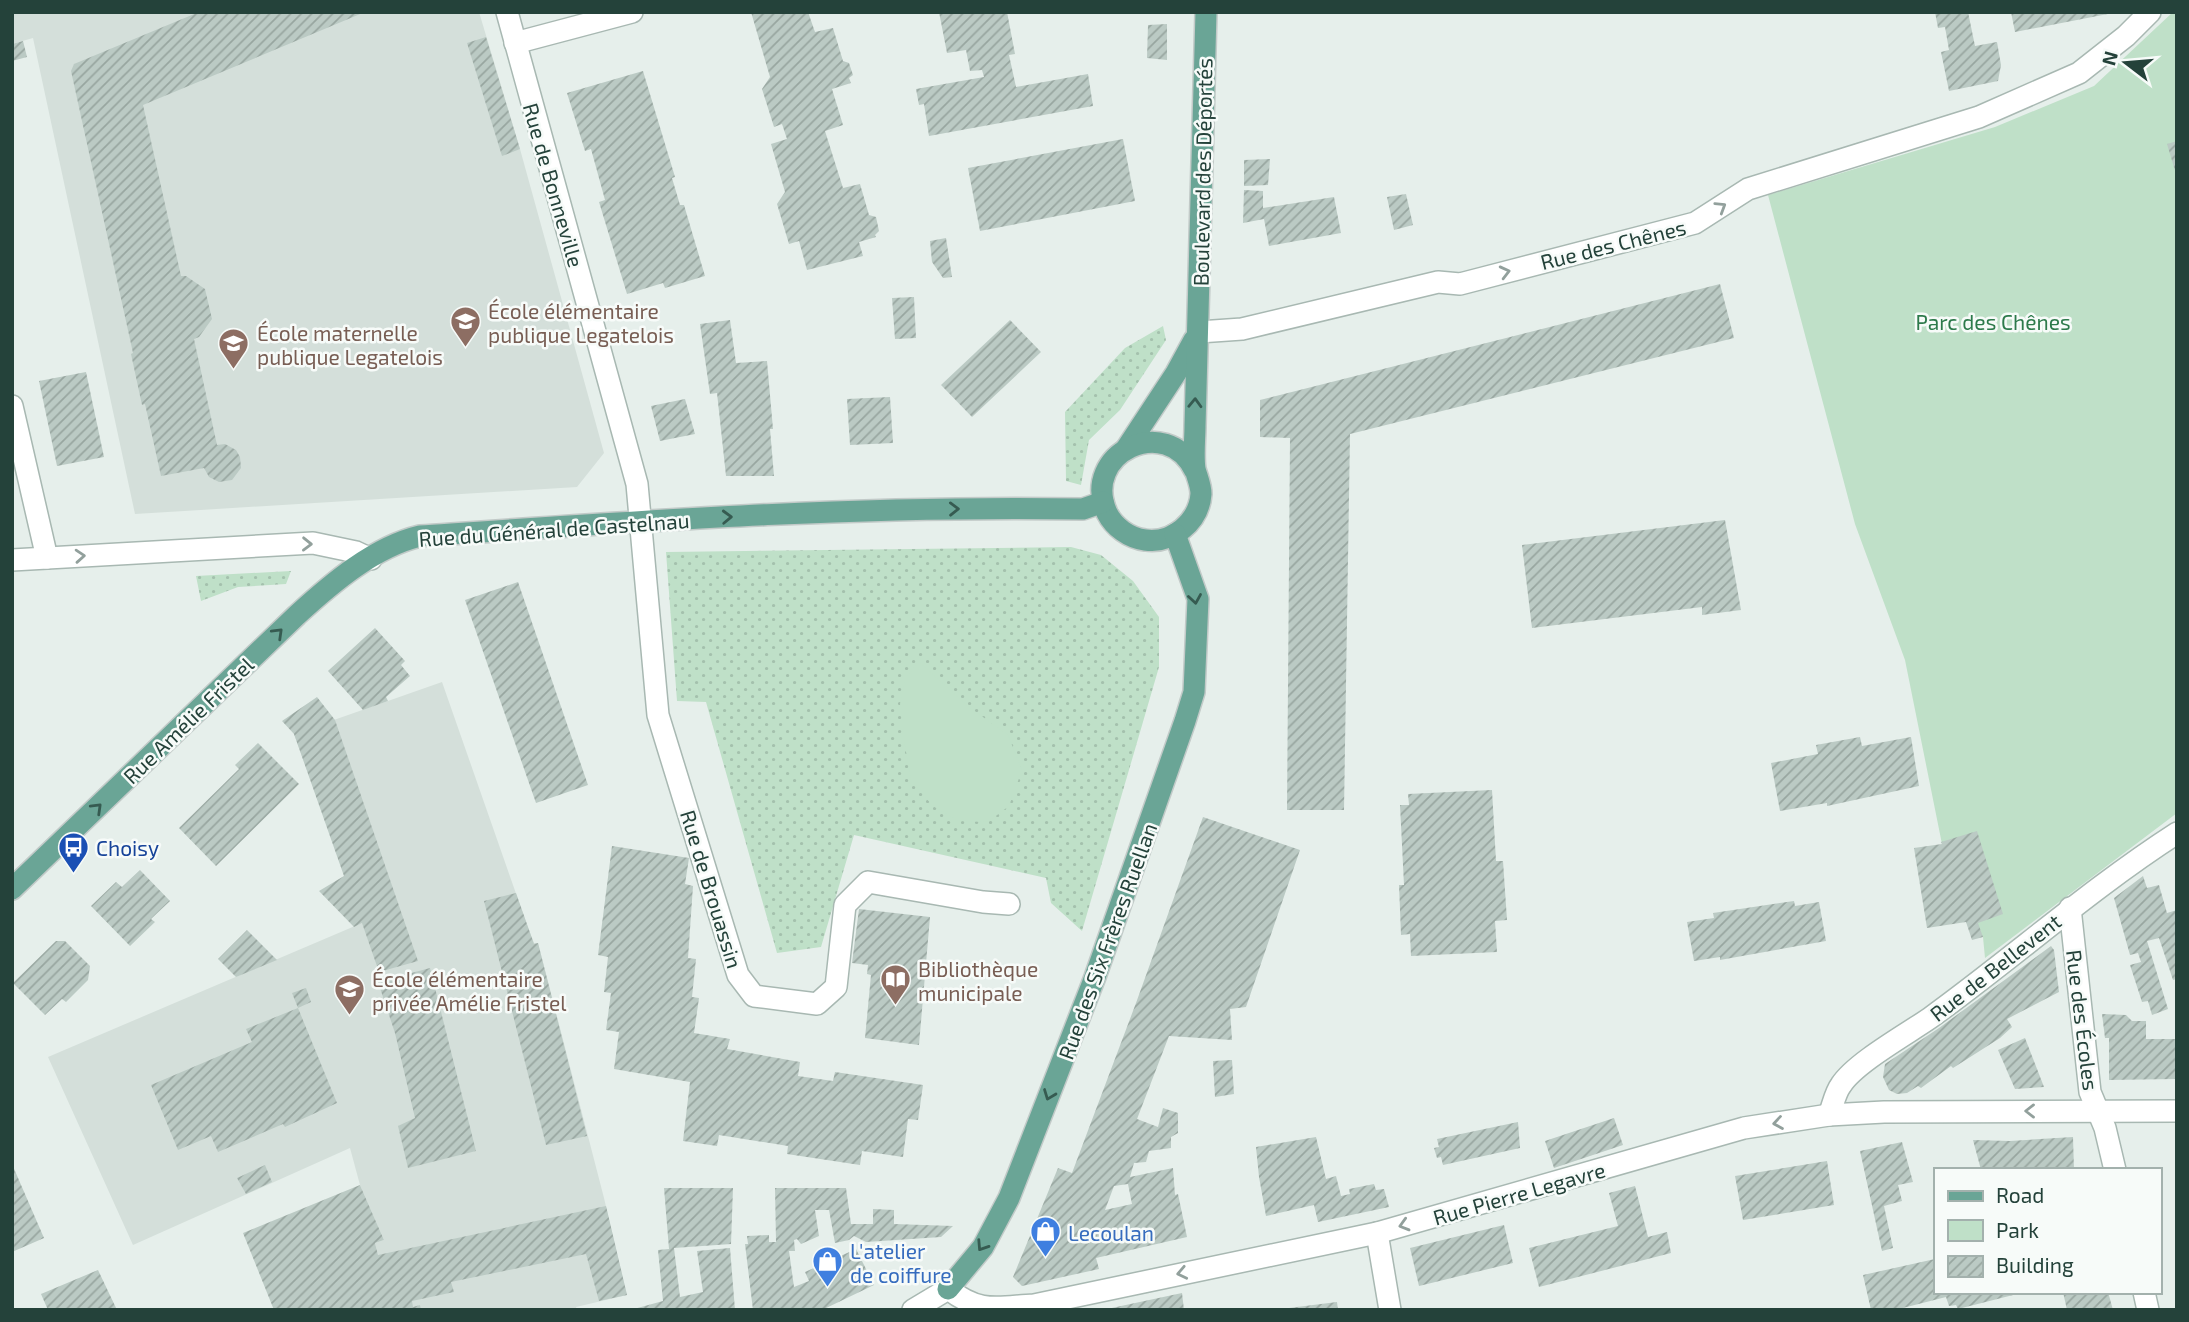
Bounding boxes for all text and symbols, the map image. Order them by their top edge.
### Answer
north arrow [2091,28,2161,98]
text: N [2096,48,2122,68]
street label: Boulevard des Déportés [1188,58,1216,286]
street label: Rue de Bonneville [519,100,589,270]
one-way arrow [1713,202,1726,215]
street label: Rue des Chênes [1538,214,1688,274]
one-way arrow [1499,266,1511,280]
place label: École élémentaire publique Legatelois [488,298,674,347]
school or university icon: École élémentaire publique Legatelois [448,305,482,349]
park label: Parc des Chênes [1915,309,2071,334]
place label: École maternelle publique Legatelois [257,320,443,369]
school or university icon: École maternelle publique Legatelois [217,327,251,371]
one-way arrow [1188,397,1203,408]
one-way arrow [949,501,960,516]
street label: Rue du Général de Castelnau [418,507,690,551]
one-way arrow [721,510,732,525]
one-way arrow [303,536,313,552]
one-way arrow [75,549,86,564]
one-way arrow [1188,593,1203,605]
one-way arrow [270,628,283,641]
street label: Rue Amélie Fristel [118,651,259,788]
one-way arrow [88,803,101,816]
street label: Rue de Brouassin [676,807,748,971]
street label: Rue des Six Frères Ruellan [1053,819,1161,1063]
bus stop icon: Choisy [56,830,90,874]
place label: Choisy [96,835,159,860]
street label: Rue de Bellevent [1925,908,2065,1026]
street label: Rue des Écoles [2062,948,2104,1092]
place label: Bibliothèque municipale [918,956,1038,1005]
library icon: Bibliothèque municipale [878,963,912,1007]
place label: École élémentaire privée Amélie Fristel [372,966,567,1015]
school or university icon: École élémentaire privée Amélie Fristel [332,973,366,1017]
one-way arrow [1044,1089,1058,1101]
one-way arrow [2024,1103,2034,1119]
one-way arrow [1772,1115,1784,1130]
street label: Rue Pierre Legavre [1430,1156,1608,1230]
legend [1934,1168,2161,1294]
text: Road [1996,1182,2044,1207]
shop icon: Lecoulan [1028,1215,1062,1259]
one-way arrow [1399,1217,1411,1232]
text: Park [1996,1217,2039,1242]
place label: Lecoulan [1068,1220,1154,1245]
place label: L'atelier de coiffure [850,1238,952,1287]
one-way arrow [978,1238,990,1251]
shop icon: L'atelier de coiffure [810,1245,844,1289]
text: Building [1996,1252,2074,1277]
one-way arrow [1176,1265,1188,1279]

